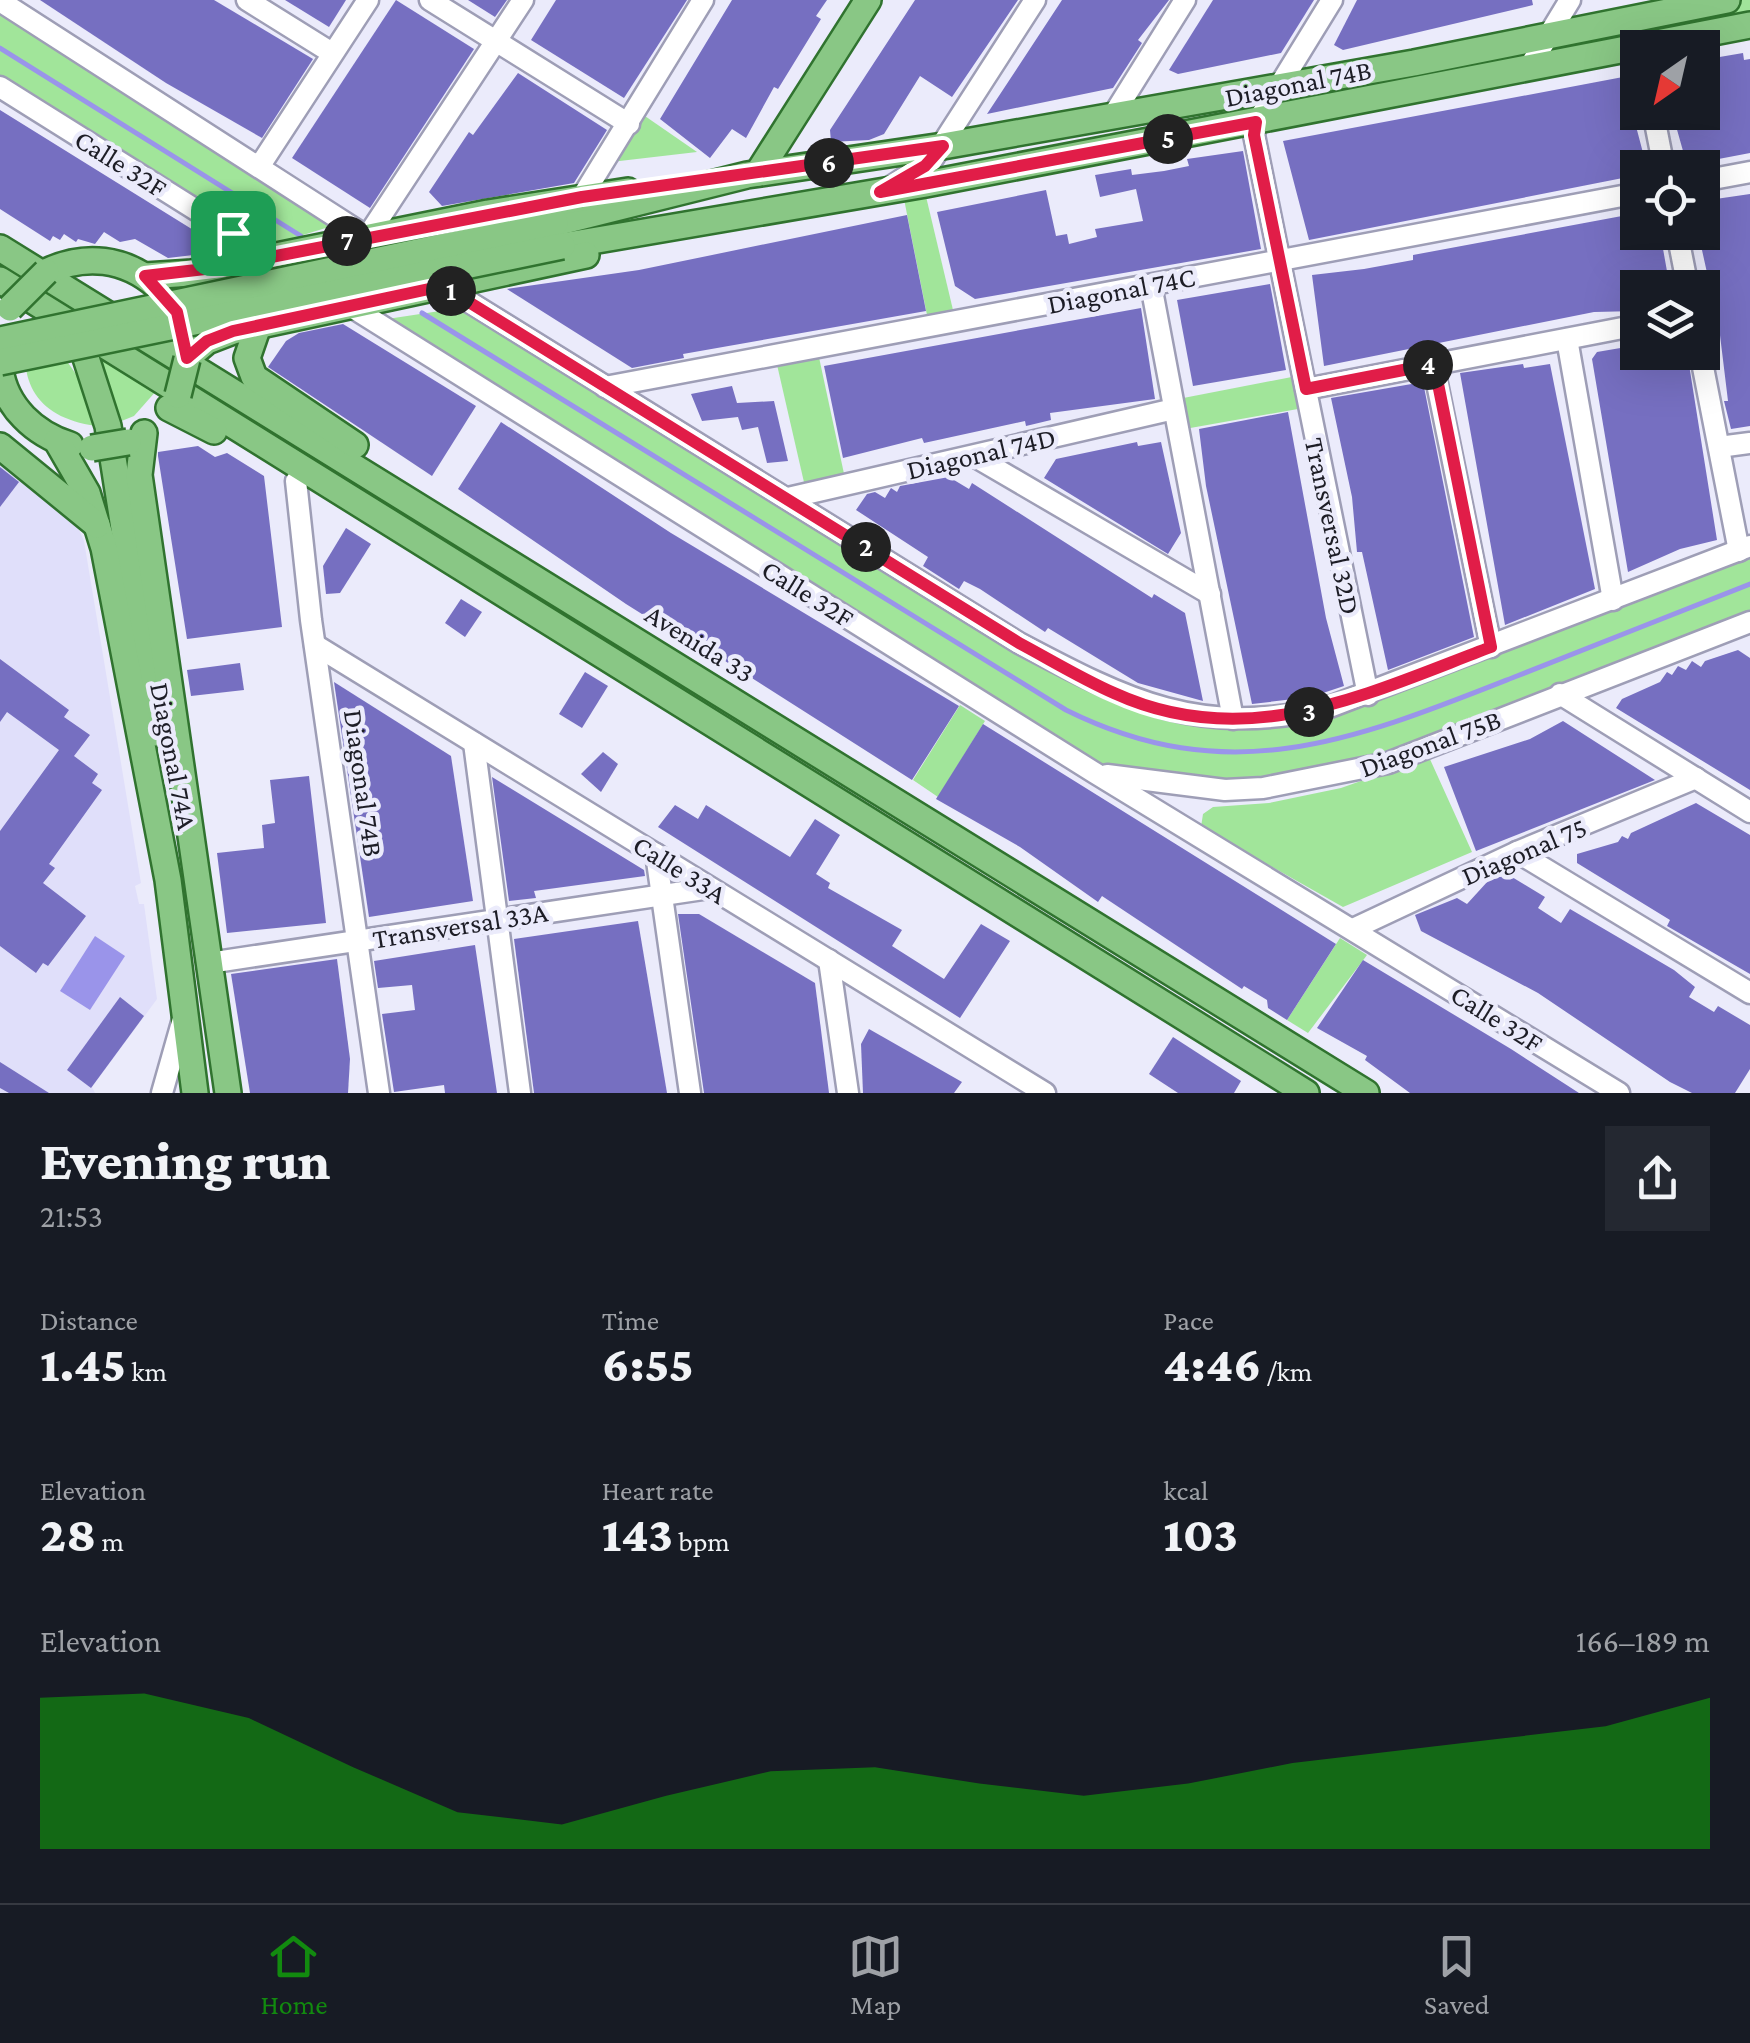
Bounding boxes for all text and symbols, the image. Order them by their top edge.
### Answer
north arrow [1620,30,1720,130]
map controls [1620,30,1720,370]
street label: Diagonal 74B [1222,54,1374,113]
pin: 5 [1143,114,1193,164]
street label: Calle 32F [69,123,172,204]
text: 5 [1161,123,1175,154]
pin: 6 [804,138,854,188]
text: 6 [821,147,837,178]
button: locate [1620,150,1720,250]
pin [191,191,276,276]
icon: arrive [206,206,261,261]
pin: 7 [322,216,372,266]
text: 7 [340,225,354,256]
street label: Diagonal 74C [1045,261,1197,320]
pin: 1 [426,266,476,316]
button: layers [1620,270,1720,370]
text: 1 [446,275,456,306]
pin: 4 [1403,340,1453,390]
text: 4 [1420,349,1436,380]
street label: Diagonal 74D [904,421,1059,486]
street label: Transversal 32D [1299,435,1366,617]
pin: 2 [841,522,891,572]
text: 2 [859,531,873,562]
street label: Calle 32F [756,553,859,634]
street label: Avenida 33 [640,598,760,689]
street label: Diagonal 74A [144,680,203,832]
pin: 3 [1284,687,1334,737]
text: 3 [1302,696,1316,727]
street label: Diagonal 75B [1355,704,1505,783]
street label: Diagonal 74B [338,707,389,859]
street label: Diagonal 75 [1457,811,1591,892]
street label: Calle 33A [628,829,732,910]
street label: Transversal 33A [370,896,550,955]
street label: Calle 32F [1445,978,1548,1059]
button: share [1605,1126,1710,1231]
text: Evening run [40,1130,330,1191]
text: 21:53 [40,1198,103,1234]
text: Distance [40,1305,138,1336]
text: Time [602,1305,659,1336]
text: Pace [1163,1305,1214,1336]
text: 1.45 [40,1336,126,1392]
text: 6:55 [602,1336,694,1392]
text: 4:46 [1163,1336,1261,1392]
text: km [126,1356,167,1387]
text: /km [1261,1356,1312,1387]
text: Elevation [40,1475,146,1506]
text: Heart rate [602,1475,714,1506]
text: kcal [1163,1475,1208,1506]
text: 28 [40,1506,96,1562]
text: 143 [602,1506,673,1562]
text: 103 [1163,1506,1238,1562]
text: m [96,1526,124,1557]
text: bpm [673,1526,730,1557]
text: Elevation [40,1623,161,1659]
text: 166–189 m [1576,1623,1710,1659]
tab: Home [260,1929,327,2020]
tab: Map [848,1929,903,2020]
tab: Saved [1424,1929,1490,2020]

